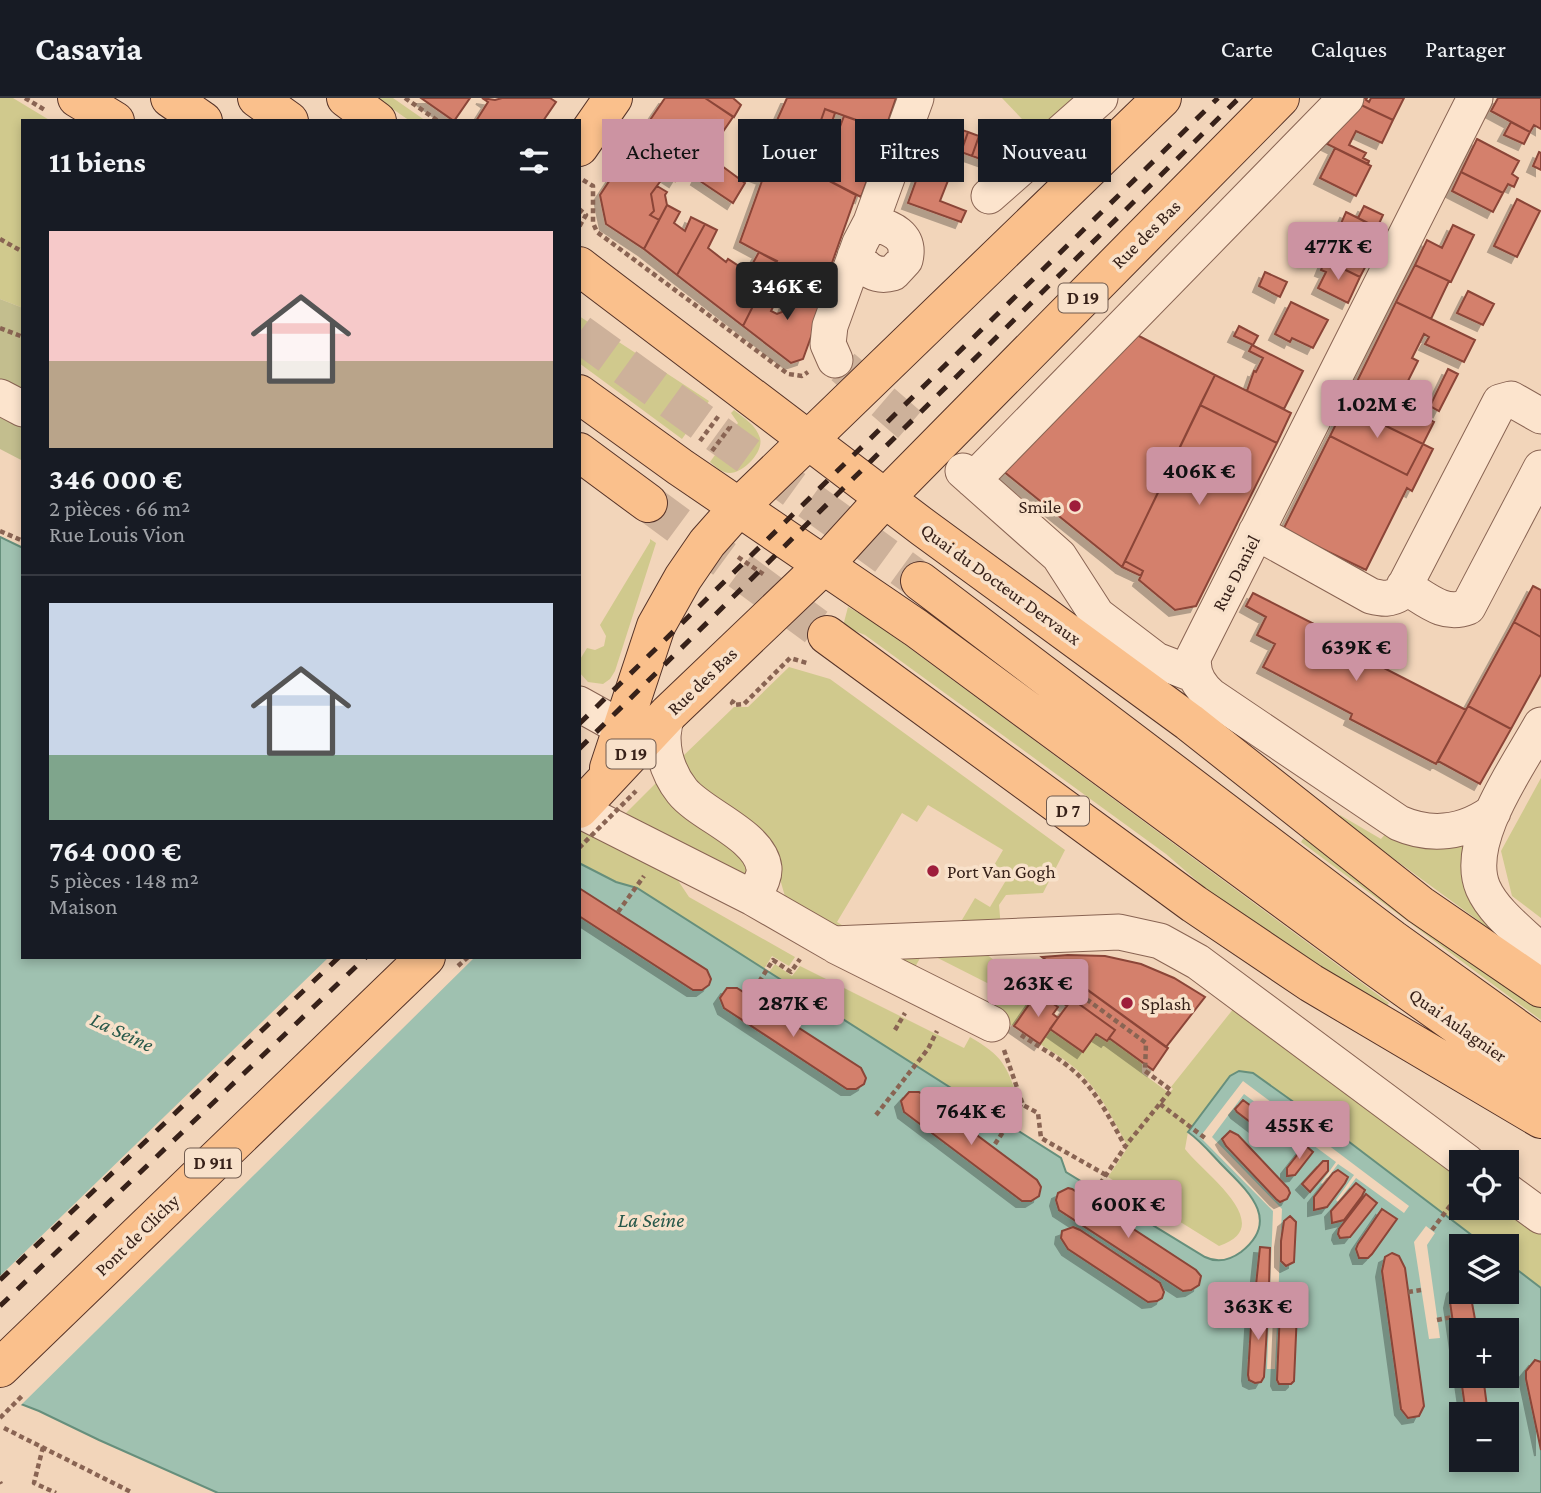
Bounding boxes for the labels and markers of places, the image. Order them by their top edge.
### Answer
pin: 477K € [1281,222,1395,282]
pin: 346K € [730,262,844,322]
pin: 1.02M € [1312,380,1442,440]
pin: 406K € [1142,448,1256,507]
place label: Smile [1019,496,1061,517]
marker: Smile [1067,498,1083,514]
pin: 639K € [1299,624,1413,683]
place label: Port Van Gogh [947,861,1056,882]
marker: Port Van Gogh [925,863,941,879]
pin: 263K € [981,960,1095,1019]
pin: 287K € [736,979,850,1039]
place label: Splash [1141,993,1191,1014]
marker: Splash [1119,995,1135,1011]
pin: 764K € [914,1088,1028,1147]
pin: 455K € [1242,1102,1356,1161]
pin: 600K € [1071,1180,1185,1240]
pin: 363K € [1201,1282,1315,1342]

